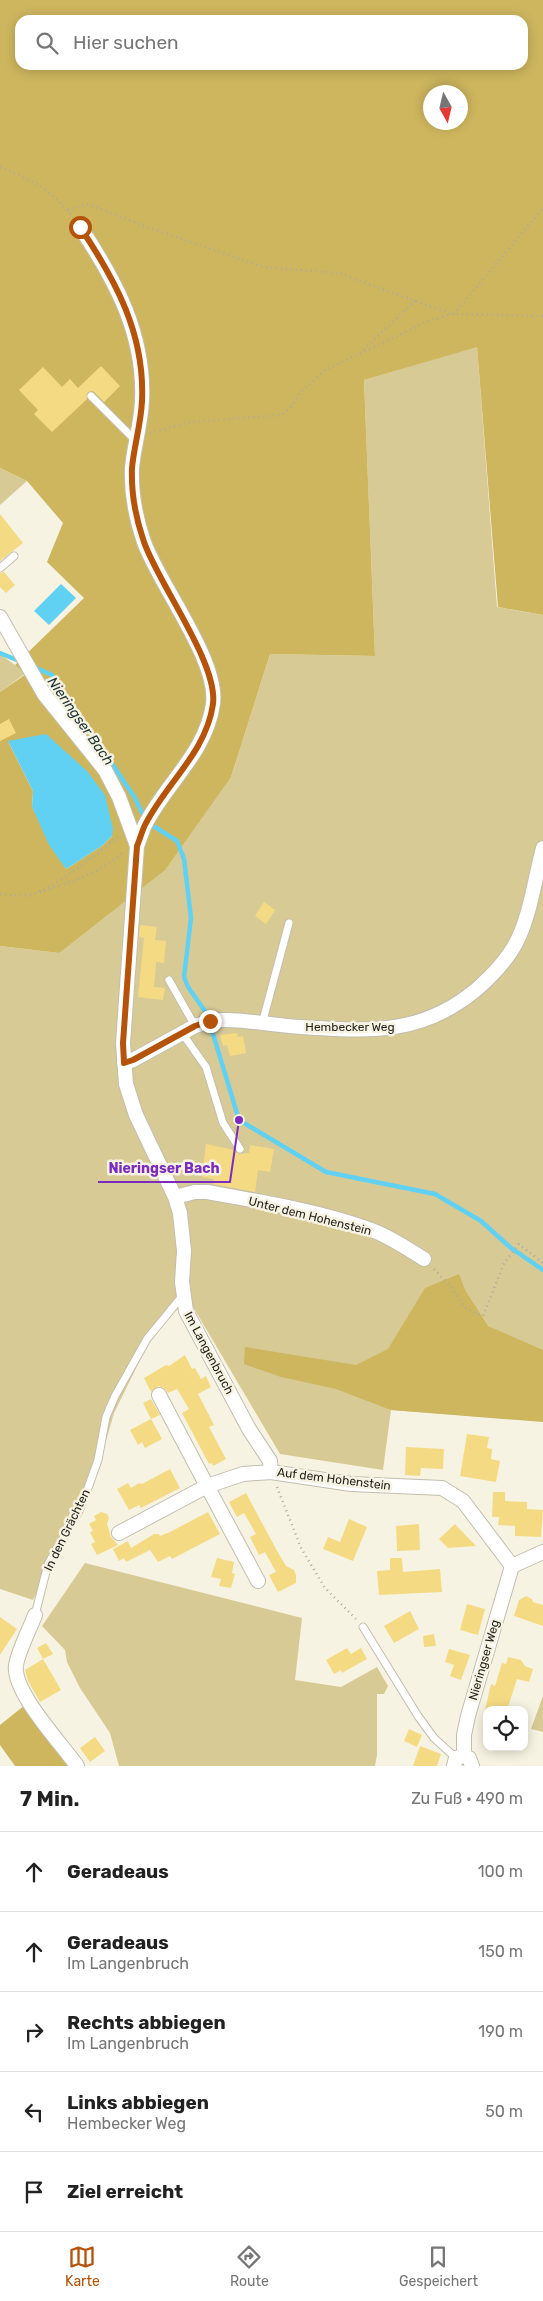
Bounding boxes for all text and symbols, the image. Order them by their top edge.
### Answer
search box [15,15,528,70]
icon: search [33,29,61,57]
text: Hier suchen [73,31,179,54]
north arrow [423,85,468,130]
route start [69,216,92,239]
water label: Nieringser Bach [44,674,117,769]
route end [199,1010,222,1033]
street label: Hembecker Weg [305,1020,395,1034]
callout: Nieringser Bach [98,1153,230,1182]
text: Nieringser Bach [108,1160,220,1177]
street label: Unter dem Hohenstein [247,1194,373,1238]
street label: Im Langenbruch [181,1309,237,1397]
street label: Auf dem Hohenstein [276,1465,392,1493]
street label: In den Grächten [41,1487,93,1573]
street label: Nieringser Weg [466,1618,502,1702]
map controls [483,1706,528,1751]
button: locate [483,1706,528,1751]
text: 7 Min. [20,1786,79,1811]
text: Zu Fuß · 490 m [411,1789,523,1808]
icon: ahead [20,1858,48,1886]
text: Geradeaus [67,1860,169,1883]
text: 100 m [478,1862,523,1881]
text: Geradeaus [67,1931,169,1954]
icon: ahead [20,1938,48,1966]
text: 150 m [478,1942,523,1961]
text: Im Langenbruch [67,1954,189,1973]
text: Rechts abbiegen [67,2011,226,2034]
icon: right [20,2018,48,2046]
text: 190 m [478,2022,523,2041]
text: Im Langenbruch [67,2034,189,2053]
text: Links abbiegen [67,2091,209,2114]
icon: left [20,2098,48,2126]
text: 50 m [485,2102,523,2121]
text: Hembecker Weg [67,2114,186,2133]
icon: arrive [20,2178,48,2206]
text: Ziel erreicht [67,2180,183,2203]
tab: Karte [65,2243,100,2290]
tab: Route [230,2243,269,2290]
tab: Gespeichert [399,2243,478,2290]

